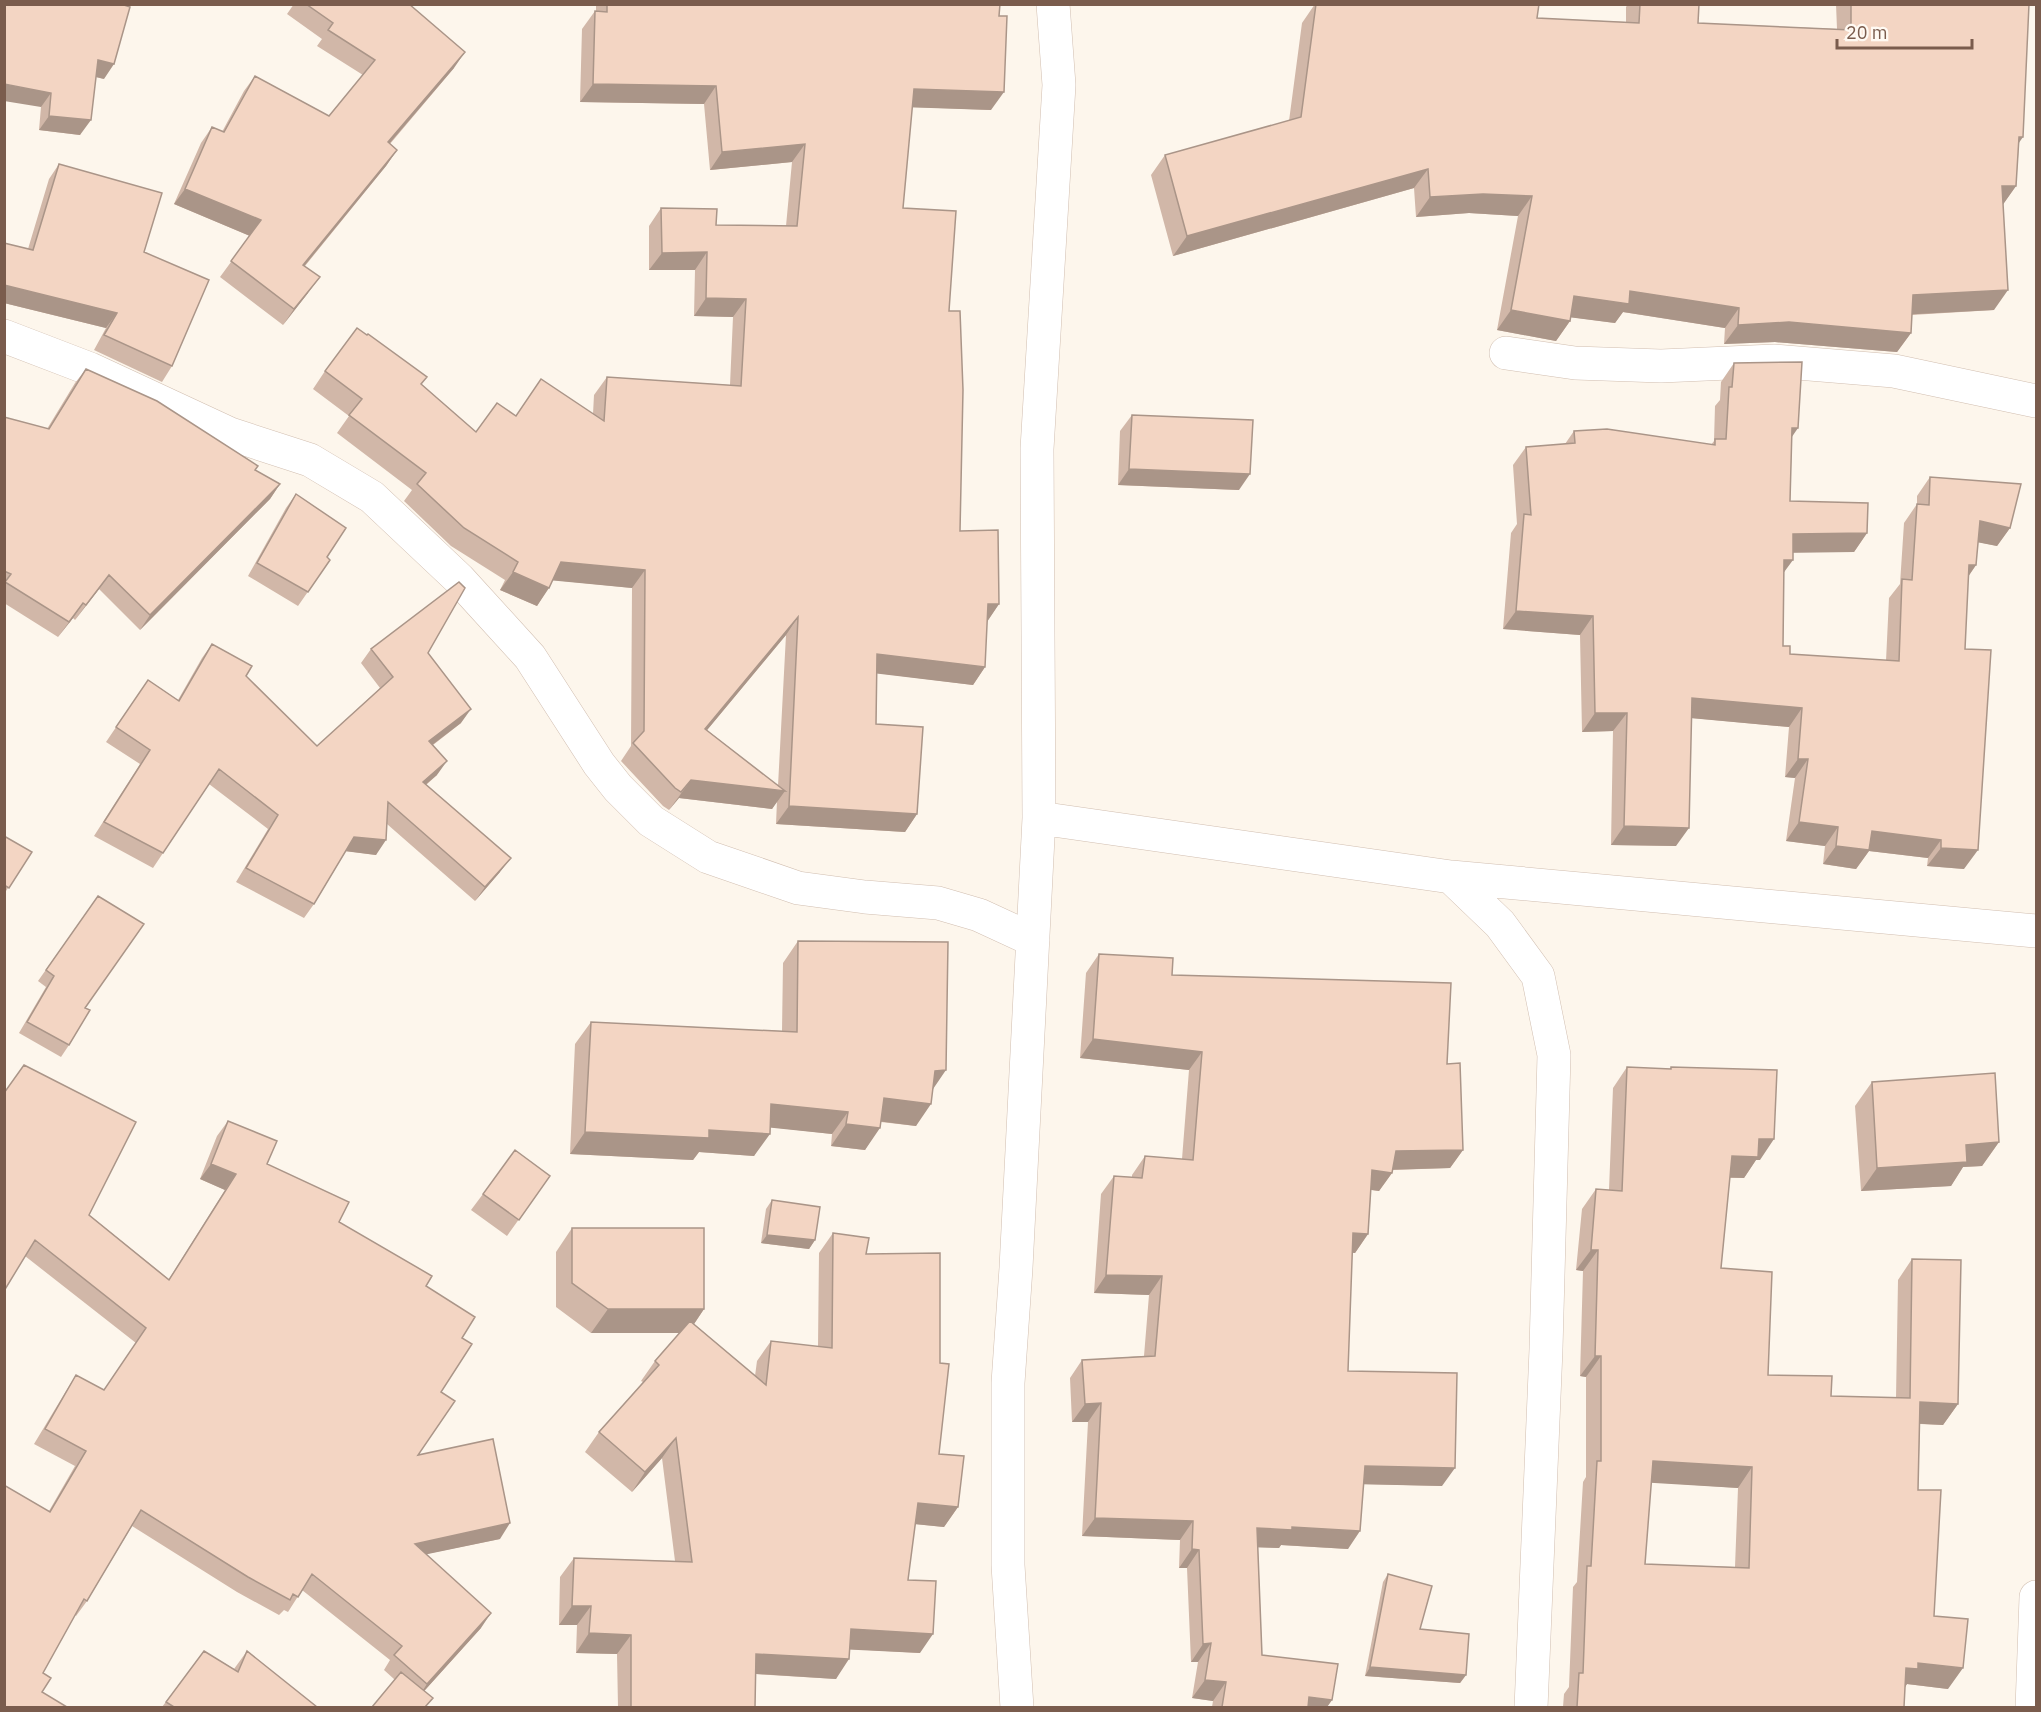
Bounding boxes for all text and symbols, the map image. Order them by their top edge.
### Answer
scale bar [1837,12,1972,50]
text: 20 m [1846,21,1888,44]

